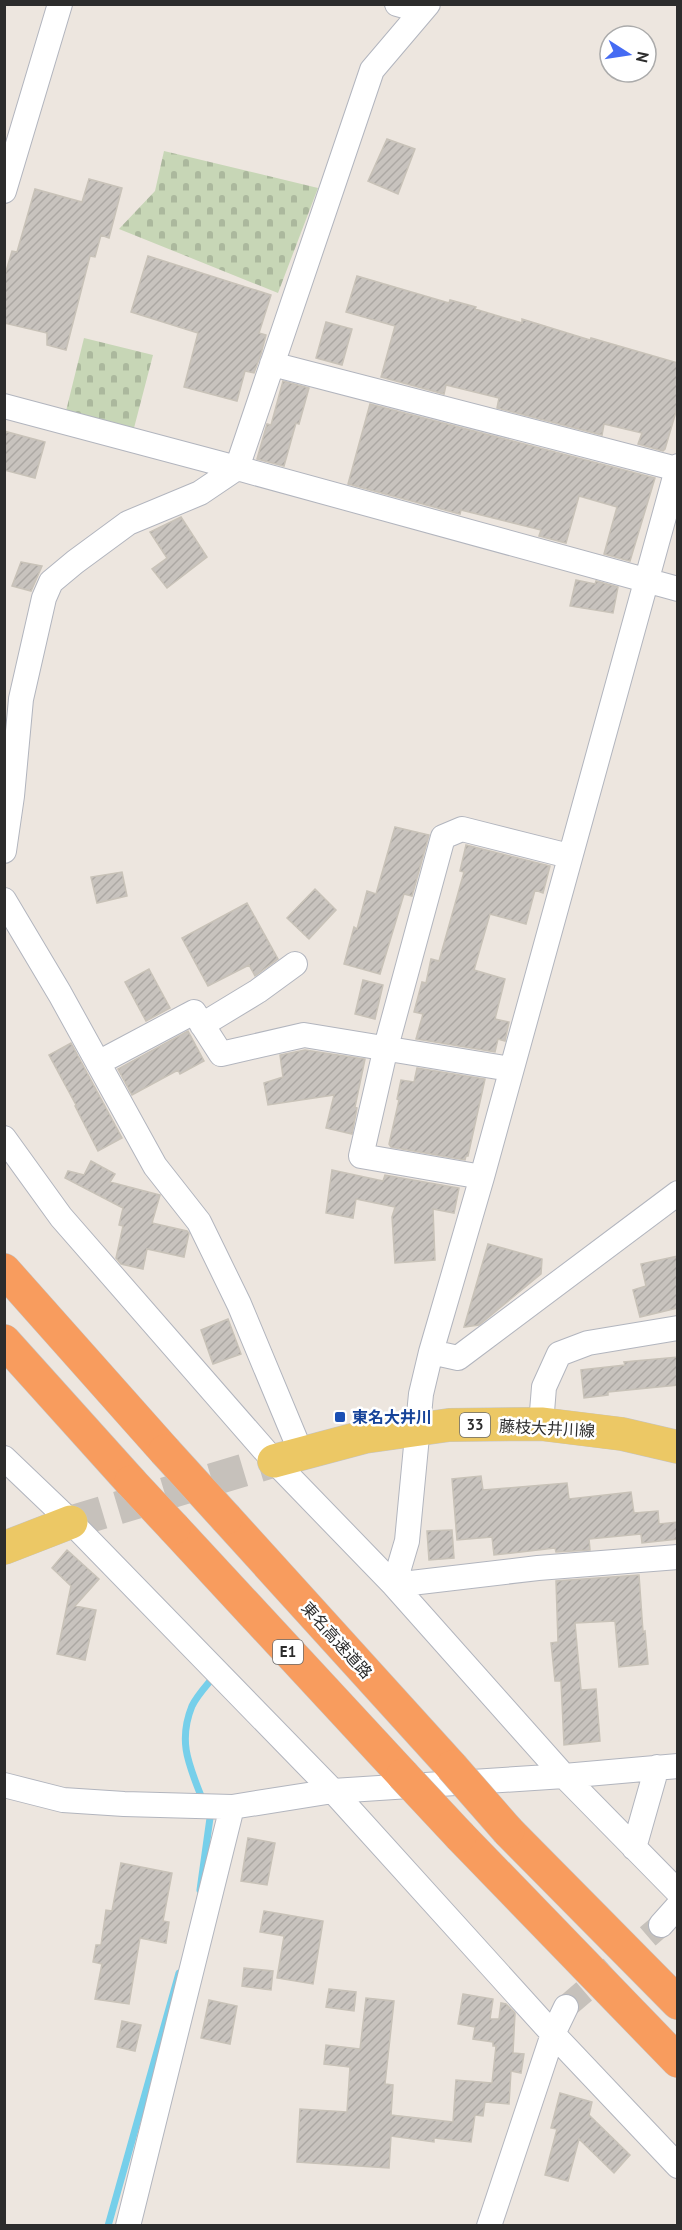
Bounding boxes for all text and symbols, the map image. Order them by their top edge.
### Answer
north arrow [598,24,658,84]
text: N [632,50,654,64]
place label: 東名大井川 [352,1407,432,1427]
marker: 東名大井川 [333,1410,347,1424]
road number: 33 [460,1413,490,1437]
street label: 藤枝大井川線 [499,1416,595,1440]
street label: 東名高速道路 [297,1598,377,1682]
road number: E1 [273,1640,303,1664]

